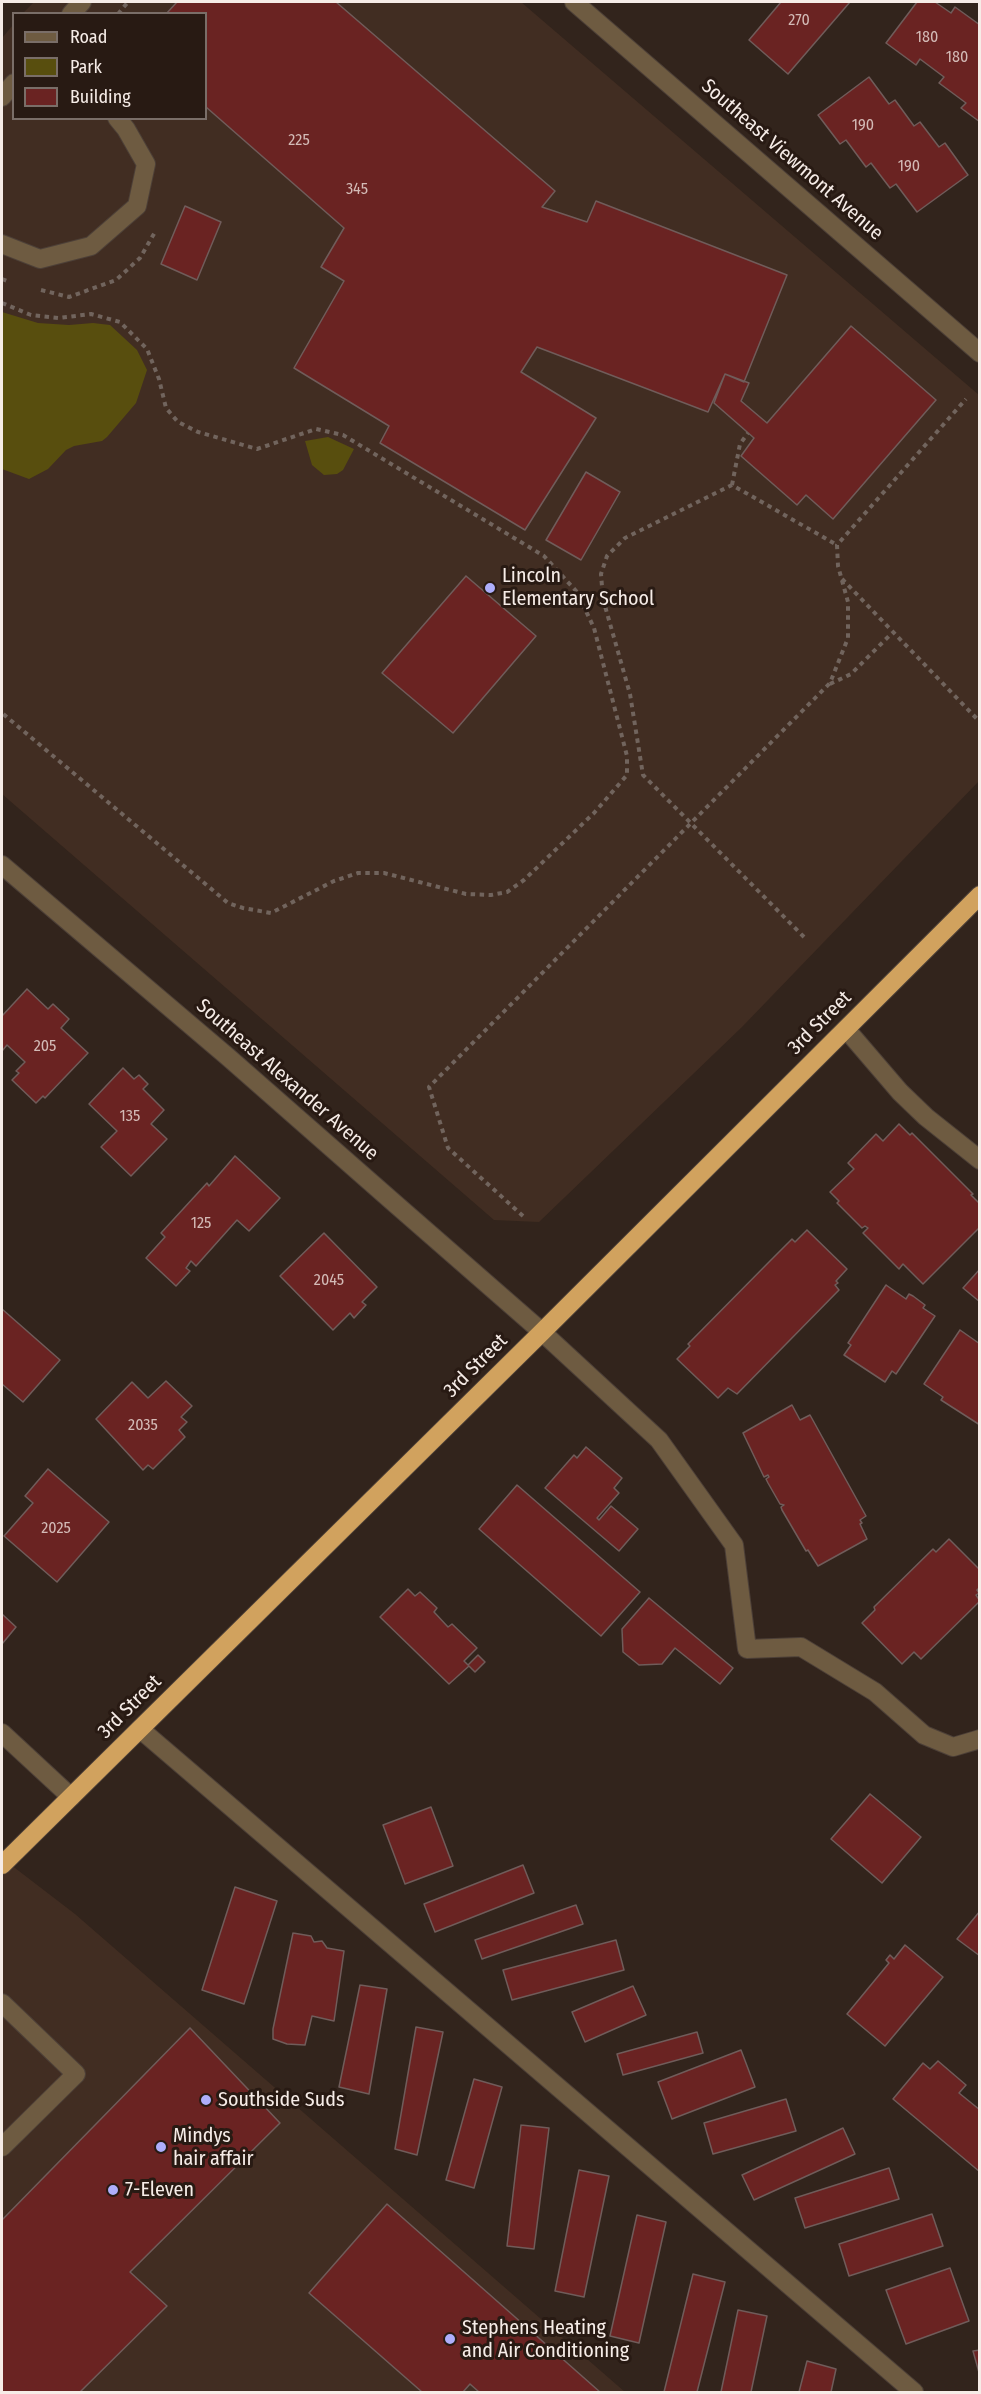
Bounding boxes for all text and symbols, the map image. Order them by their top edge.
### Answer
house number: 270 [788,11,810,31]
legend [12,12,207,120]
text: Road [70,26,107,48]
house number: 180 [916,28,938,48]
house number: 180 [946,48,968,68]
text: Park [70,56,102,78]
street label: Southeast Viewmont Avenue [696,74,888,246]
text: Building [70,86,131,108]
house number: 190 [852,116,874,136]
house number: 225 [288,131,310,151]
house number: 190 [898,157,920,177]
house number: 345 [346,180,368,200]
place label: Lincoln Elementary School [502,564,654,611]
marker: Lincoln Elementary School [483,581,497,595]
street label: 3rd Street [783,986,857,1060]
street label: Southeast Alexander Avenue [191,994,383,1166]
house number: 205 [34,1037,56,1057]
house number: 135 [120,1107,140,1127]
house number: 125 [191,1214,211,1234]
house number: 2045 [314,1271,344,1291]
street label: 3rd Street [439,1329,513,1403]
house number: 2035 [128,1416,158,1436]
house number: 2025 [41,1519,71,1539]
street label: 3rd Street [93,1670,167,1744]
place label: Southside Suds [218,2088,344,2112]
marker: Southside Suds [199,2093,213,2107]
place label: Mindys hair affair [173,2124,253,2171]
marker: Mindys hair affair [154,2140,168,2154]
place label: 7-Eleven [125,2178,194,2202]
marker: 7-Eleven [106,2183,120,2197]
place label: Stephens Heating and Air Conditioning [462,2316,629,2363]
marker: Stephens Heating and Air Conditioning [443,2332,457,2346]

